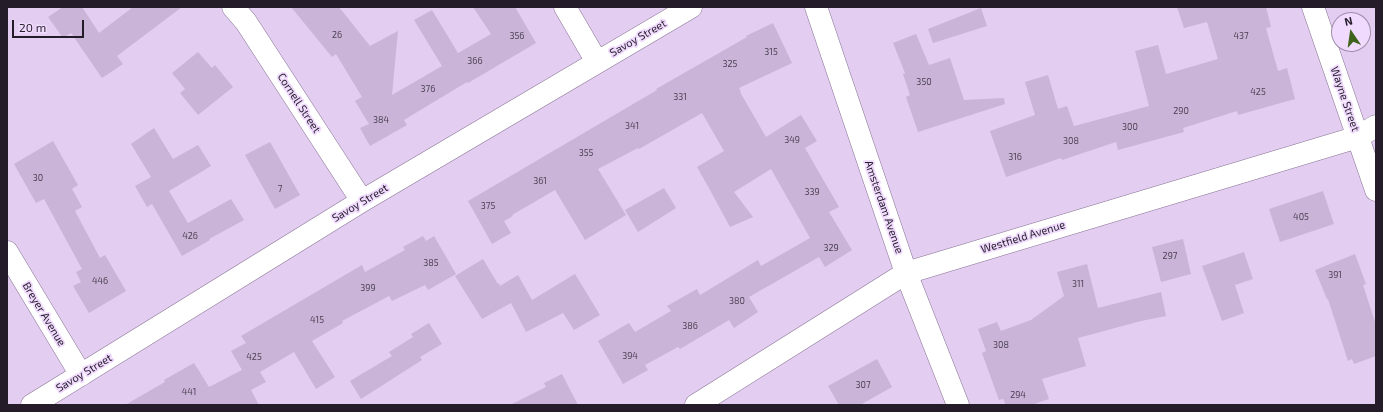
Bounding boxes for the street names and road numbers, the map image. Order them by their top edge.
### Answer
street label: Savoy Street [607,17,669,59]
street label: Wayne Street [1328,65,1362,133]
street label: Cornell Street [275,71,323,135]
street label: Amsterdam Avenue [862,159,906,255]
street label: Savoy Street [330,181,390,225]
street label: Westfield Avenue [979,218,1067,256]
street label: Breyer Avenue [20,280,68,348]
street label: Savoy Street [54,351,114,395]

